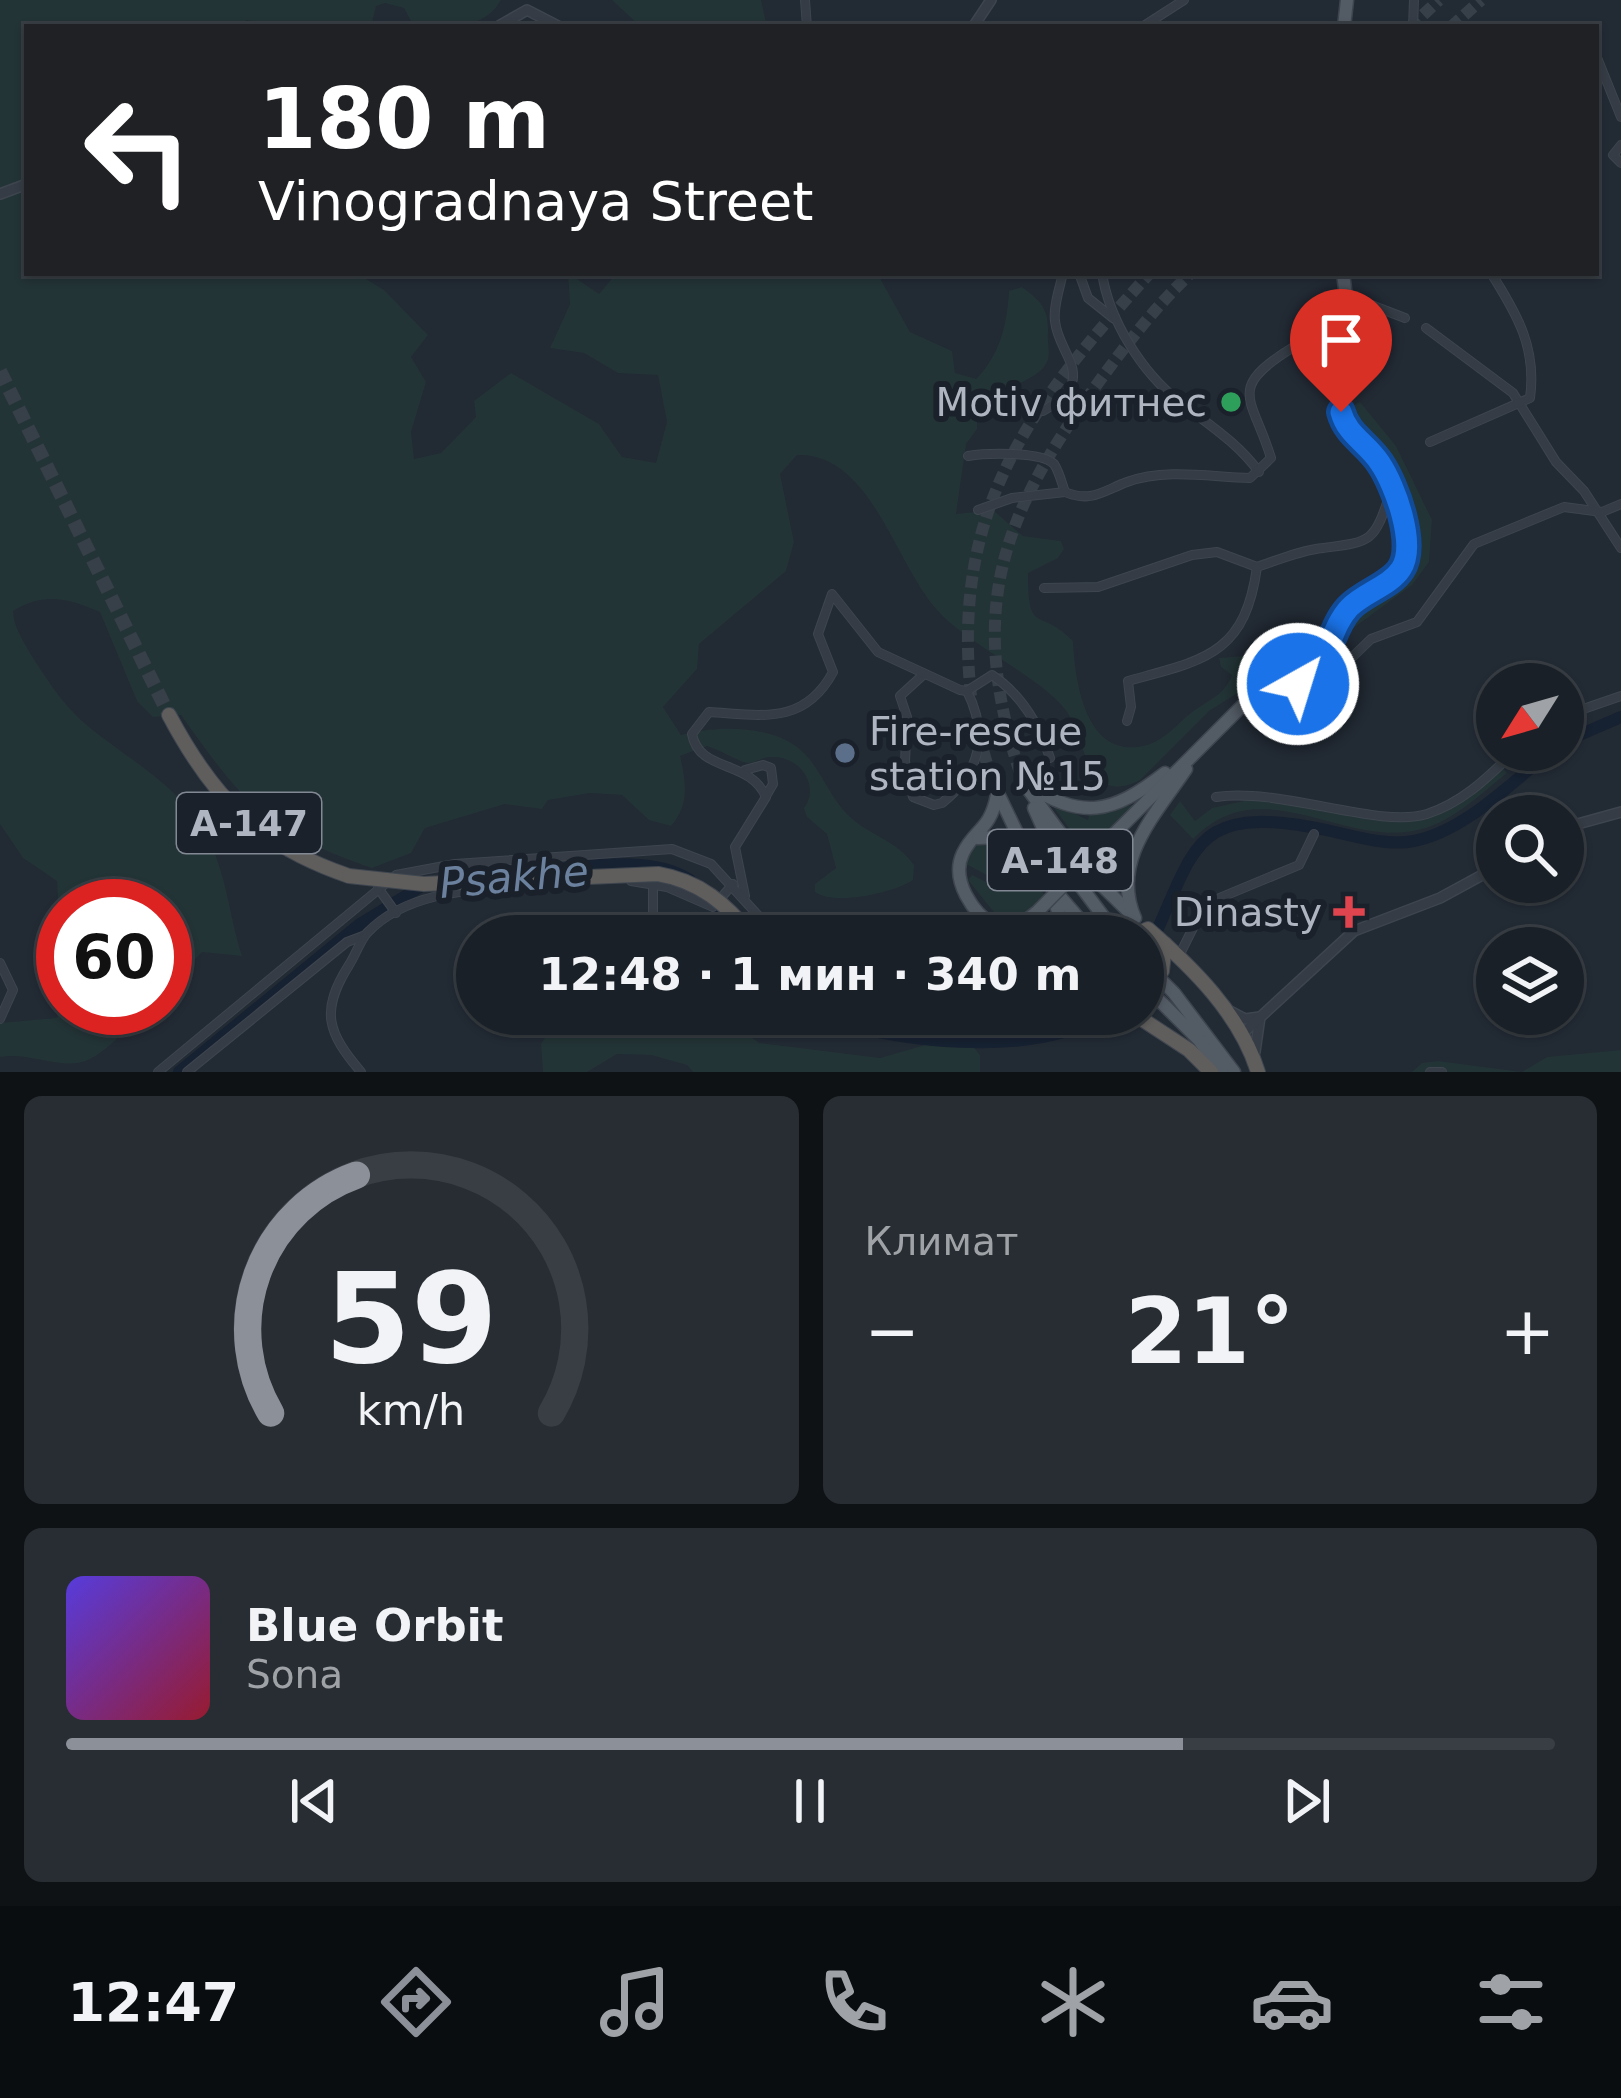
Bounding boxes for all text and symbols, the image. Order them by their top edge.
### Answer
text: 180 m [258,70,550,168]
icon: left [60,72,216,228]
text: Vinogradnaya Street [258,170,813,233]
pin [1290,289,1392,412]
icon: arrive [1308,307,1374,373]
place label: Motiv фитнес [936,380,1207,425]
marker: Motiv фитнес [1218,389,1244,415]
position arrow [1235,621,1361,747]
north arrow [1476,663,1584,771]
map controls [1476,663,1584,1035]
place label: Fire-rescue station №15 [869,709,1106,799]
marker: Fire-rescue station №15 [832,740,858,766]
road number: А-147 [177,793,321,853]
button: search [1476,795,1584,903]
road number: А-148 [988,830,1132,890]
water label: Psakhe [437,846,591,908]
speed limit sign: 60 [36,879,192,1035]
place label: Dinasty [1174,890,1322,935]
marker: Dinasty [1333,896,1365,928]
button: layers [1476,927,1584,1035]
text: 12:48 · 1 мин · 340 m [539,948,1081,1001]
text: Климат [865,1219,1019,1264]
text: 59 [324,1246,498,1391]
text: 21° [1125,1279,1295,1384]
text: − [865,1293,920,1370]
text: + [1500,1293,1555,1370]
text: km/h [357,1385,465,1435]
text: Blue Orbit [246,1599,504,1652]
text: Sona [246,1652,343,1697]
icon: previous [281,1768,347,1834]
icon: pause [777,1768,843,1834]
icon: next [1274,1768,1340,1834]
icon: directions [374,1960,458,2044]
icon: music [593,1960,677,2044]
icon: phone [812,1960,896,2044]
icon: climate [1031,1960,1115,2044]
icon: car [1250,1960,1334,2044]
icon: filters [1469,1960,1553,2044]
text: 12:47 [68,1971,239,2034]

